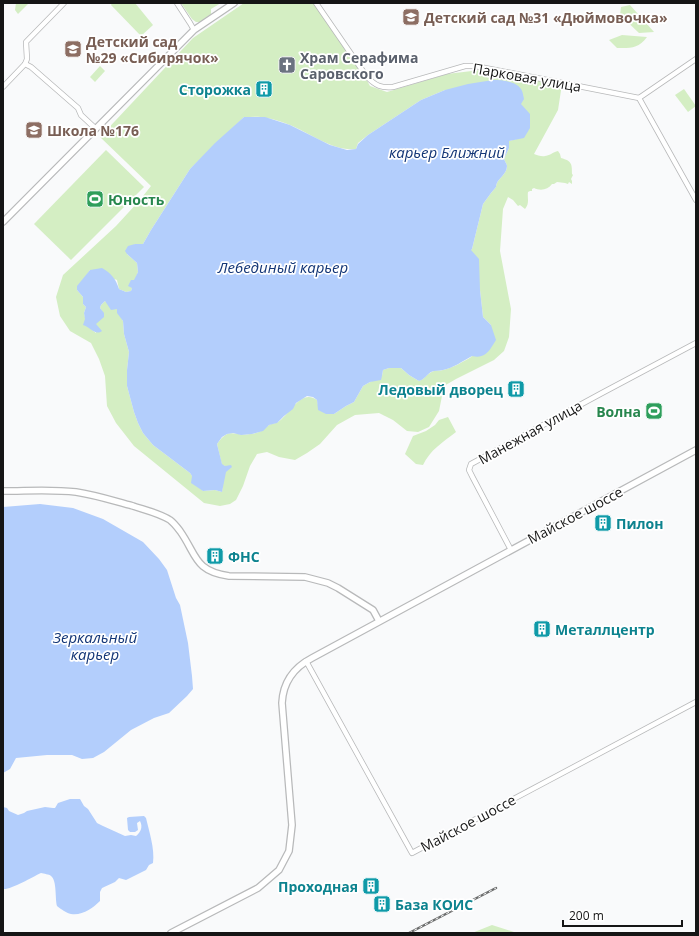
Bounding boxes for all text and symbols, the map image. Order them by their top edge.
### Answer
school or university icon: Детский сад №31 «Дюймовочка» [401,7,421,27]
place label: Детский сад №31 «Дюймовочка» [424,8,668,27]
place label: Детский сад №29 «Сибирячок» [86,32,219,67]
school or university icon: Детский сад №29 «Сибирячок» [63,39,83,59]
place label: Храм Серафима Саровского [300,48,418,83]
church icon: Храм Серафима Саровского [277,55,297,75]
street label: Парковая улица [471,58,583,96]
building icon: Сторожка [254,79,274,99]
place label: Сторожка [179,80,251,99]
school or university icon: Школа №176 [24,120,44,140]
place label: Школа №176 [47,121,139,140]
water label: карьер Ближний [389,142,505,162]
sports icon: Юность [85,189,105,209]
place label: Юность [108,190,165,209]
water label: Лебединый карьер [217,257,348,277]
building icon: Ледовый дворец [506,379,526,399]
place label: Ледовый дворец [378,380,503,399]
street label: Манежная улица [475,396,585,468]
sports icon: Волна [644,401,664,421]
place label: Волна [596,402,641,421]
street label: Майское шоссе [524,482,626,548]
building icon: Пилон [593,513,613,533]
place label: Пилон [616,514,663,533]
building icon: ФНС [205,546,225,566]
place label: ФНС [228,547,260,566]
building icon: Металлцентр [532,619,552,639]
place label: Металлцентр [555,620,655,639]
water label: Зеркальный карьер [52,627,137,664]
street label: Майское шоссе [417,790,519,856]
building icon: Проходная [361,876,381,896]
place label: Проходная [278,877,358,896]
building icon: База КОИС [372,894,392,914]
place label: База КОИС [395,895,473,914]
scale bar [563,902,682,928]
text: 200 m [569,907,604,924]

